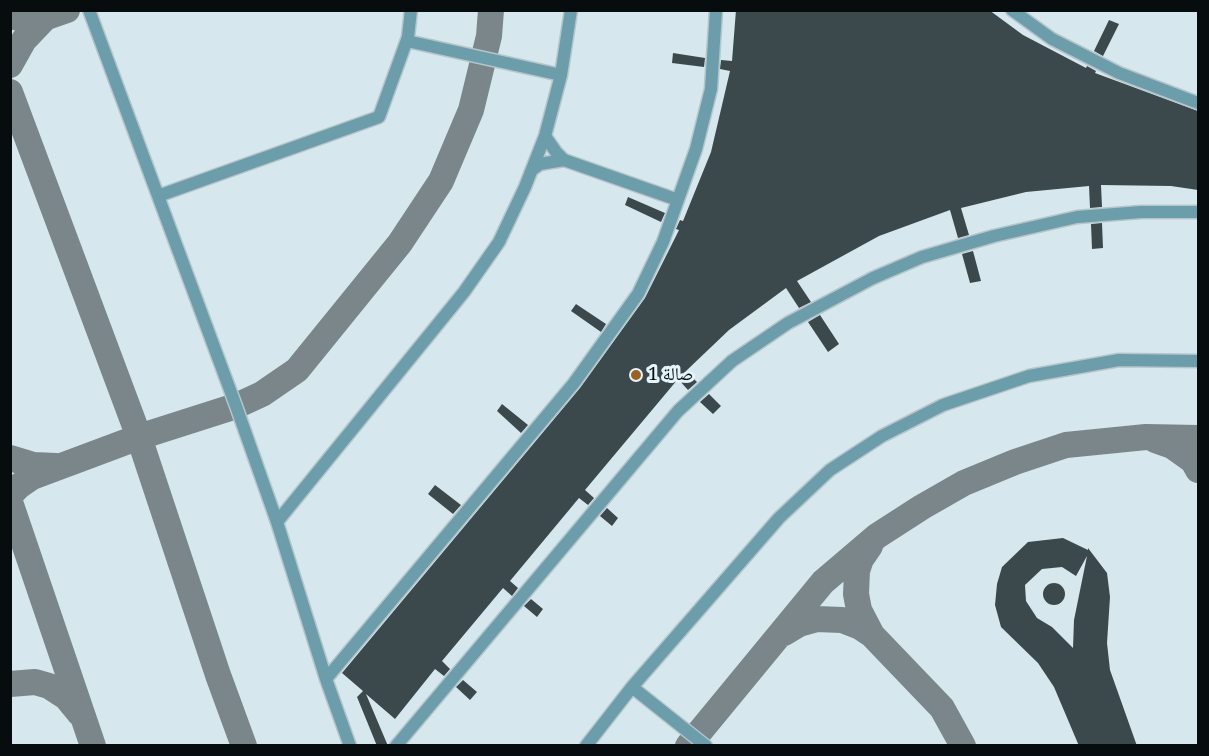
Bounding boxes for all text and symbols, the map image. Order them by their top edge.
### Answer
place label: صالة 1 [648,364,693,386]
marker: صالة 1 [629,368,643,382]

